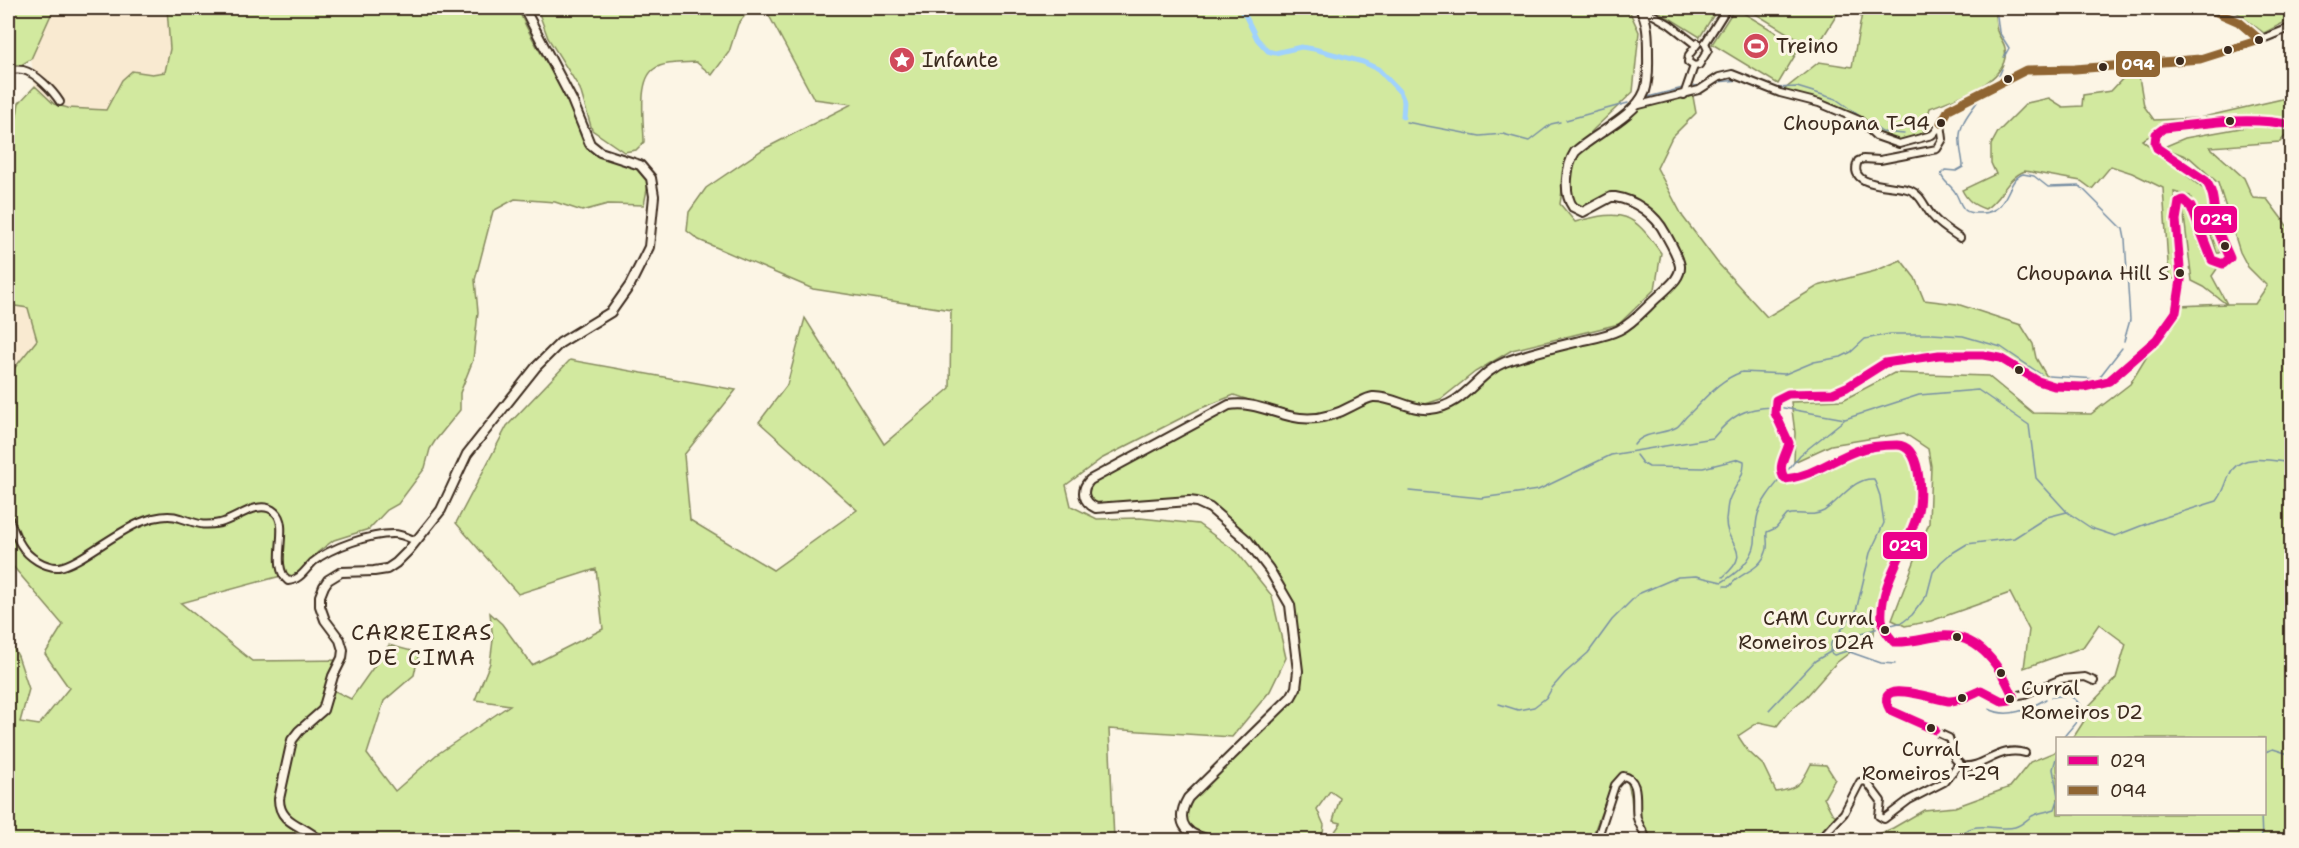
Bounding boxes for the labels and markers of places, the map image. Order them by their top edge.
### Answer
sports icon: Treino [1741,31,1771,61]
place label: Treino [1776,32,1839,60]
unlabelled marker [2253,34,2265,46]
unlabelled marker [2222,44,2234,56]
place icon: Infante [887,45,917,75]
place label: Infante [922,46,999,74]
unlabelled marker [2174,55,2186,67]
unlabelled marker [2097,61,2109,73]
unlabelled marker [2002,73,2014,85]
place label: Choupana T-94 [1783,110,1930,136]
unlabelled marker [2224,115,2236,127]
marker: Choupana T-94 [1935,117,1947,129]
unlabelled marker [2219,240,2231,252]
place label: Choupana Hill S [2016,260,2169,286]
marker: Choupana Hill S [2174,267,2186,279]
unlabelled marker [2013,364,2025,376]
place label: CAM Curral Romeiros D2A [1738,605,1874,655]
marker: CAM Curral Romeiros D2A [1879,624,1891,636]
unlabelled marker [1951,631,1963,643]
unlabelled marker [1995,667,2007,679]
place label: Curral Romeiros D2 [2021,675,2143,725]
unlabelled marker [1956,692,1968,704]
marker: Curral Romeiros D2 [2004,693,2016,705]
marker: Curral Romeiros T-29 [1925,722,1937,734]
place label: Curral Romeiros T-29 [1862,736,2000,786]

